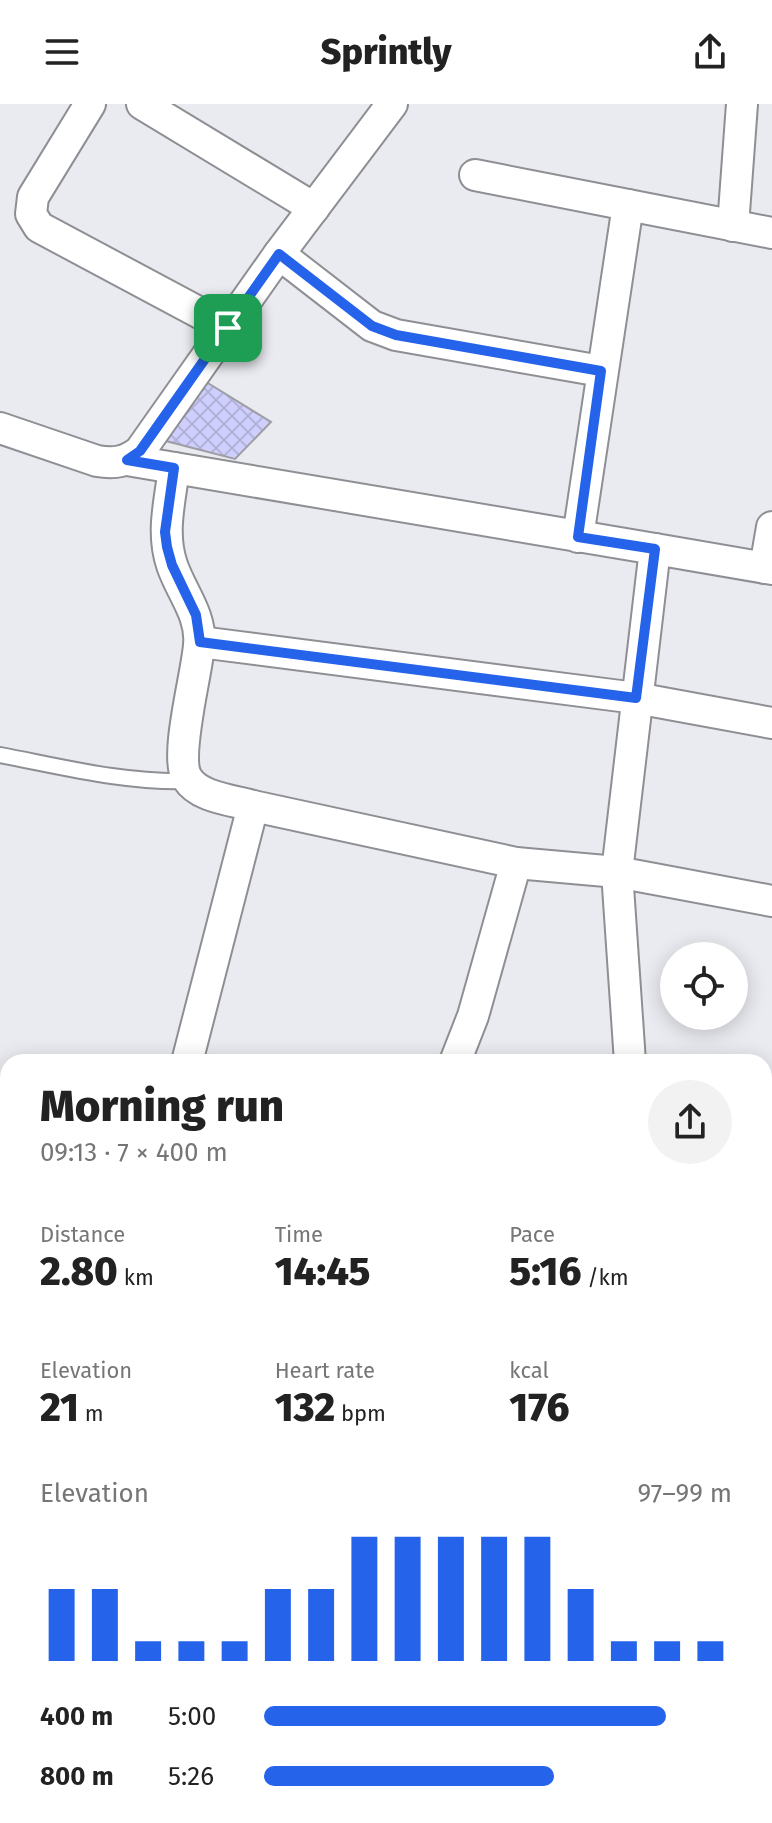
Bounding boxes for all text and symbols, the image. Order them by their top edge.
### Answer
icon: menu [40,30,84,74]
text: Sprintly [321,30,451,74]
icon: share [688,30,732,74]
pin [194,294,262,362]
icon: arrive [206,306,250,350]
map controls [660,942,748,1030]
button: locate [660,942,748,1030]
text: Morning run [40,1080,284,1133]
button: share [648,1080,732,1164]
text: 09:13 · 7 × 400 m [40,1137,228,1168]
text: Distance [40,1221,125,1248]
text: Time [275,1221,323,1248]
text: Pace [509,1221,555,1248]
text: 2.80 [40,1248,118,1296]
text: 14:45 [275,1248,370,1296]
text: 5:16 [509,1248,581,1296]
text: km [118,1264,154,1291]
text: /km [581,1264,629,1291]
text: Elevation [40,1357,132,1384]
text: Heart rate [275,1357,375,1384]
text: kcal [509,1357,549,1384]
text: 21 [40,1384,79,1432]
text: 132 [275,1384,335,1432]
text: 176 [509,1384,570,1432]
text: m [79,1400,104,1427]
text: bpm [335,1400,386,1427]
text: Elevation [40,1478,149,1509]
text: 97–99 m [637,1478,732,1509]
text: 400 m [40,1701,113,1732]
text: 5:00 [168,1701,216,1732]
text: 800 m [40,1761,114,1792]
text: 5:26 [168,1761,214,1792]

